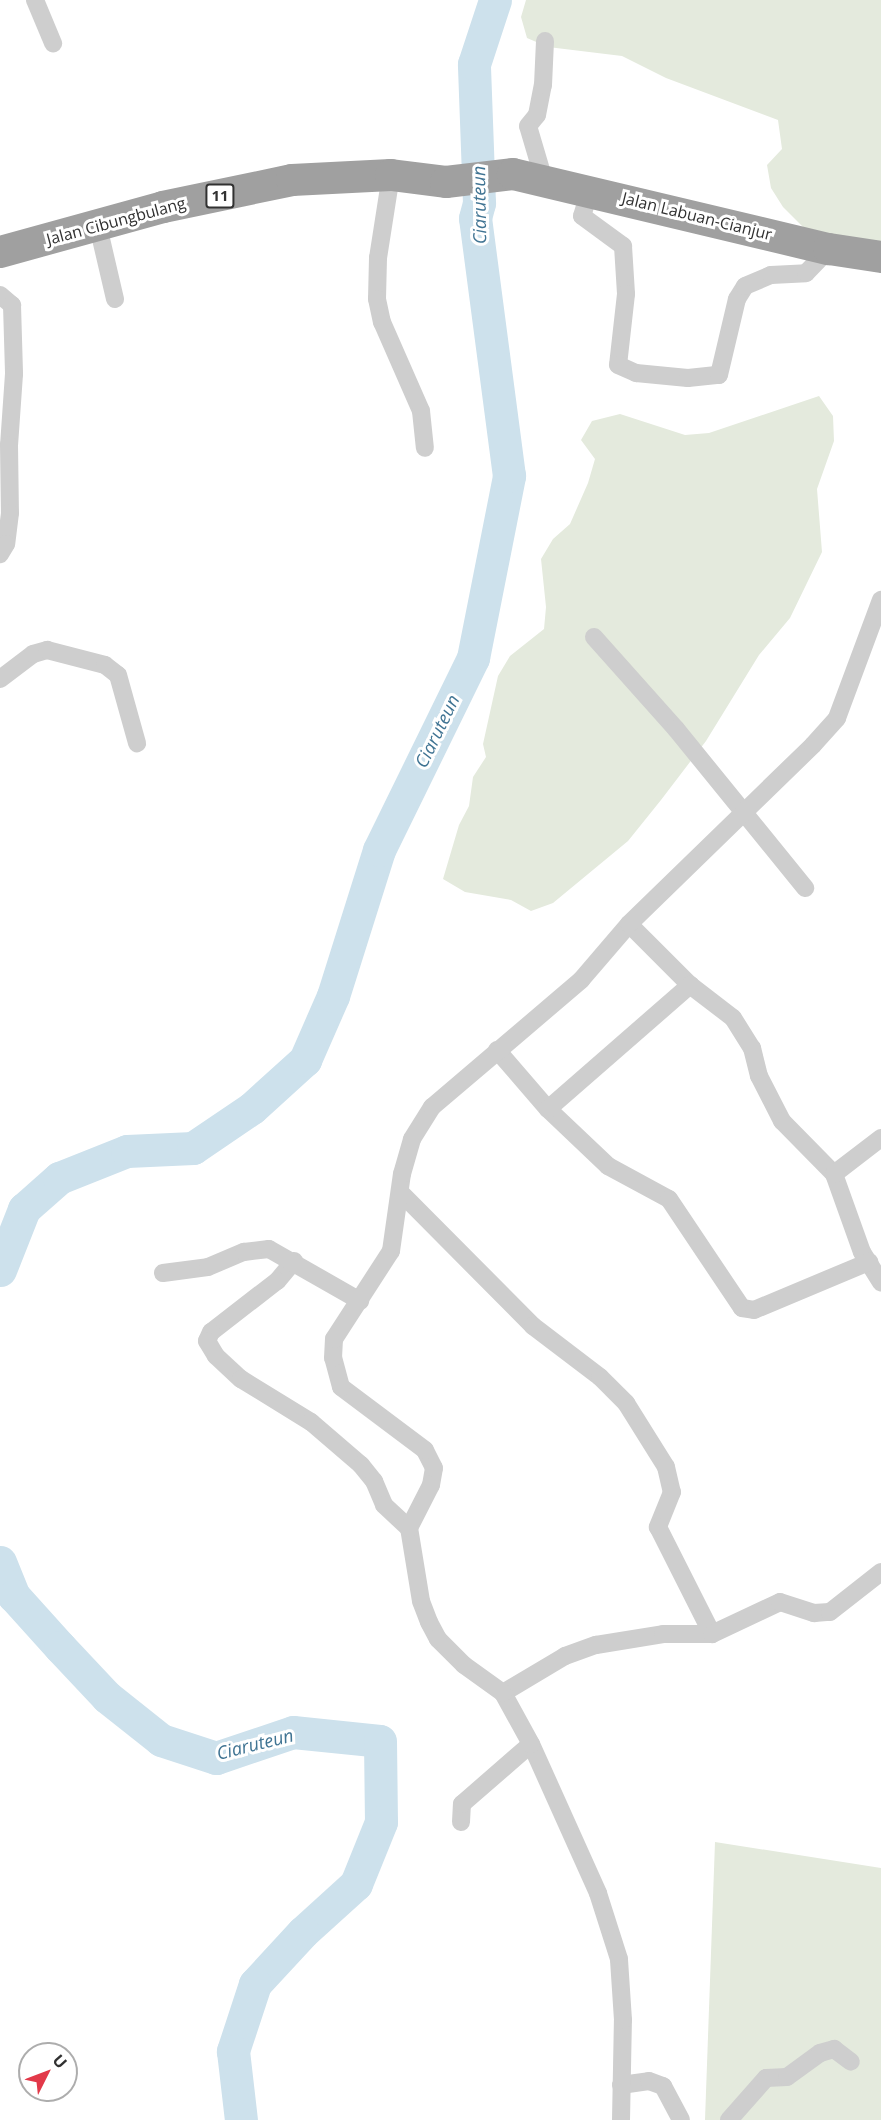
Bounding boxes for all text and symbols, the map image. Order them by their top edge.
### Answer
water label: Ciaruteun [468,166,490,244]
road number: 11 [205,184,235,208]
street label: Jalan Labuan-Cianjur [620,188,774,244]
street label: Jalan Cibungbulang [44,193,188,249]
water label: Ciaruteun [410,691,464,771]
water label: Ciaruteun [214,1724,296,1764]
north arrow [18,2042,78,2102]
text: U [48,2049,72,2073]

